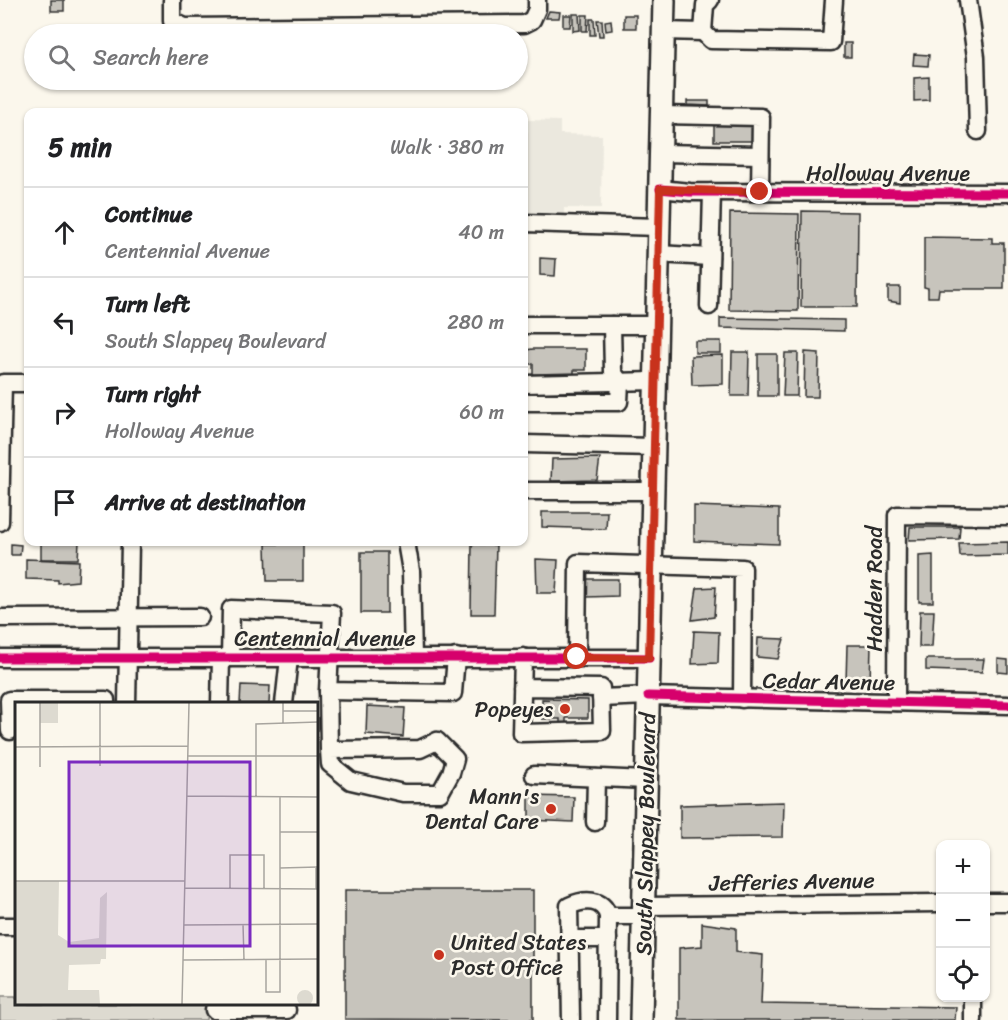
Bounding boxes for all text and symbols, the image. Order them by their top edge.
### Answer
search box [24,24,528,90]
text: Search here [93,38,209,77]
icon: search [45,41,78,74]
text: 5 min [48,124,112,170]
text: Walk · 380 m [390,130,504,165]
street label: Holloway Avenue [806,154,970,193]
route end [746,178,772,204]
text: Continue [105,195,193,234]
text: 40 m [458,215,504,250]
icon: ahead [48,216,81,249]
text: Centennial Avenue [105,234,270,269]
text: Turn left [105,285,190,324]
text: 280 m [447,305,504,340]
icon: left [48,306,81,339]
text: South Slappey Boulevard [105,324,326,359]
text: Turn right [105,375,200,414]
text: 60 m [459,395,504,430]
icon: right [48,396,81,429]
text: Holloway Avenue [105,414,254,449]
text: Arrive at destination [105,483,306,522]
icon: arrive [48,486,81,519]
street label: Hadden Road [855,525,894,652]
street label: Centennial Avenue [234,619,416,658]
route start [563,643,589,669]
street label: Cedar Avenue [762,661,896,702]
place label: Popeyes [475,690,553,729]
inset map [15,702,318,1005]
marker: Popeyes [558,702,572,716]
street label: South Slappey Boulevard [624,711,667,956]
place label: Mann's Dental Care [425,777,539,841]
marker: Mann's Dental Care [544,802,558,816]
map controls [936,840,990,1002]
button: + [936,840,990,894]
street label: Jefferies Avenue [708,861,875,902]
button: − [936,894,990,948]
place label: United States Post Office [451,923,586,987]
marker: United States Post Office [432,948,446,962]
button: locate [936,948,990,1002]

